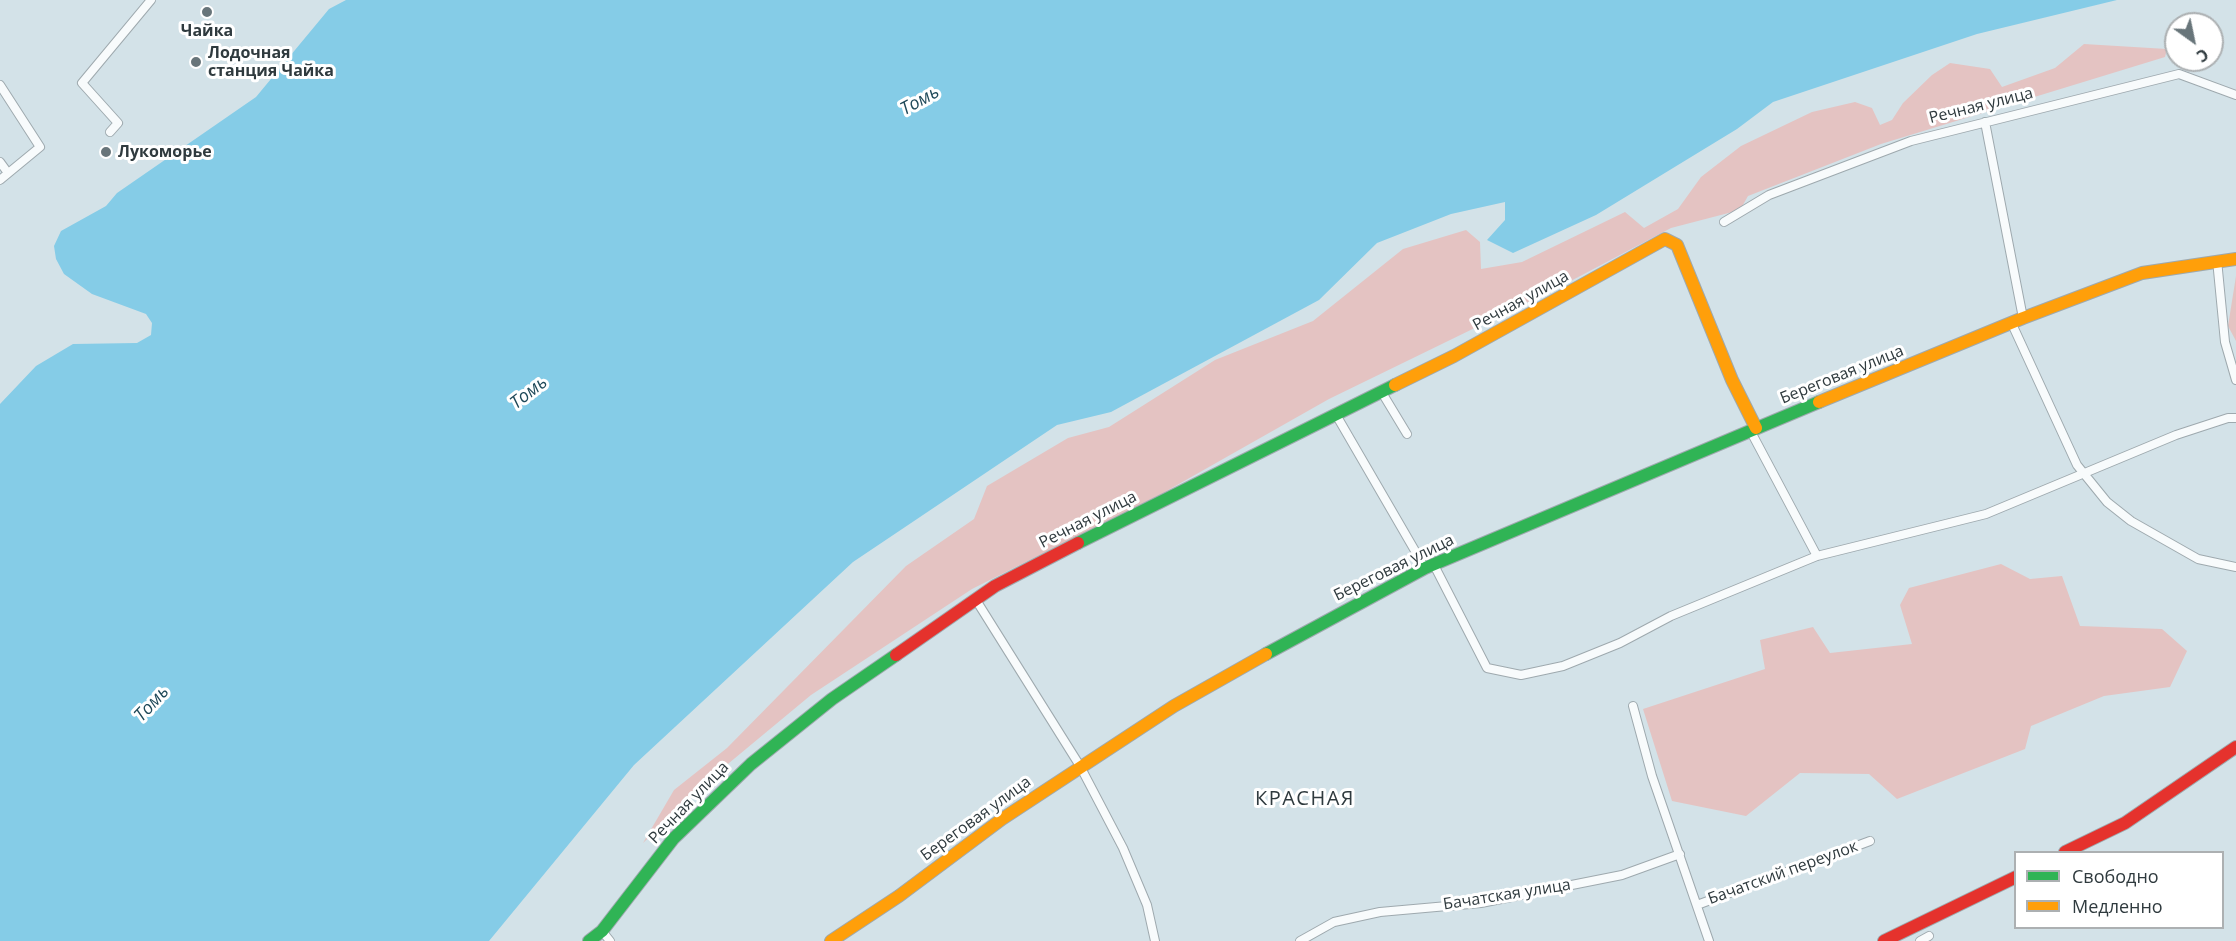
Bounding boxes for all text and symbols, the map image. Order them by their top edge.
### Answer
marker: Чайка [200,5,214,19]
north arrow [2164,12,2224,72]
place label: Чайка [181,21,233,41]
place label: Лодочная станция Чайка [208,43,334,81]
text: С [2192,43,2213,67]
marker: Лодочная станция Чайка [189,55,203,69]
water label: Томь [897,82,943,120]
street label: Речная улица [1927,84,2035,128]
place label: Лукоморье [118,142,212,162]
marker: Лукоморье [99,145,113,159]
street label: Речная улица [1470,267,1572,335]
street label: Береговая улица [1777,341,1907,409]
water label: Томь [506,372,552,414]
street label: Речная улица [1036,487,1140,553]
street label: Береговая улица [1331,531,1457,605]
water label: Томь [130,682,174,726]
street label: Речная улица [645,758,733,848]
street label: Береговая улица [917,773,1035,865]
district label: КРАСНАЯ [1255,787,1355,811]
street label: Бачатский переулок [1705,837,1861,909]
legend [2014,851,2224,929]
text: Свободно [2072,864,2159,888]
street label: Бачатская улица [1442,875,1572,915]
text: Медленно [2072,894,2163,918]

